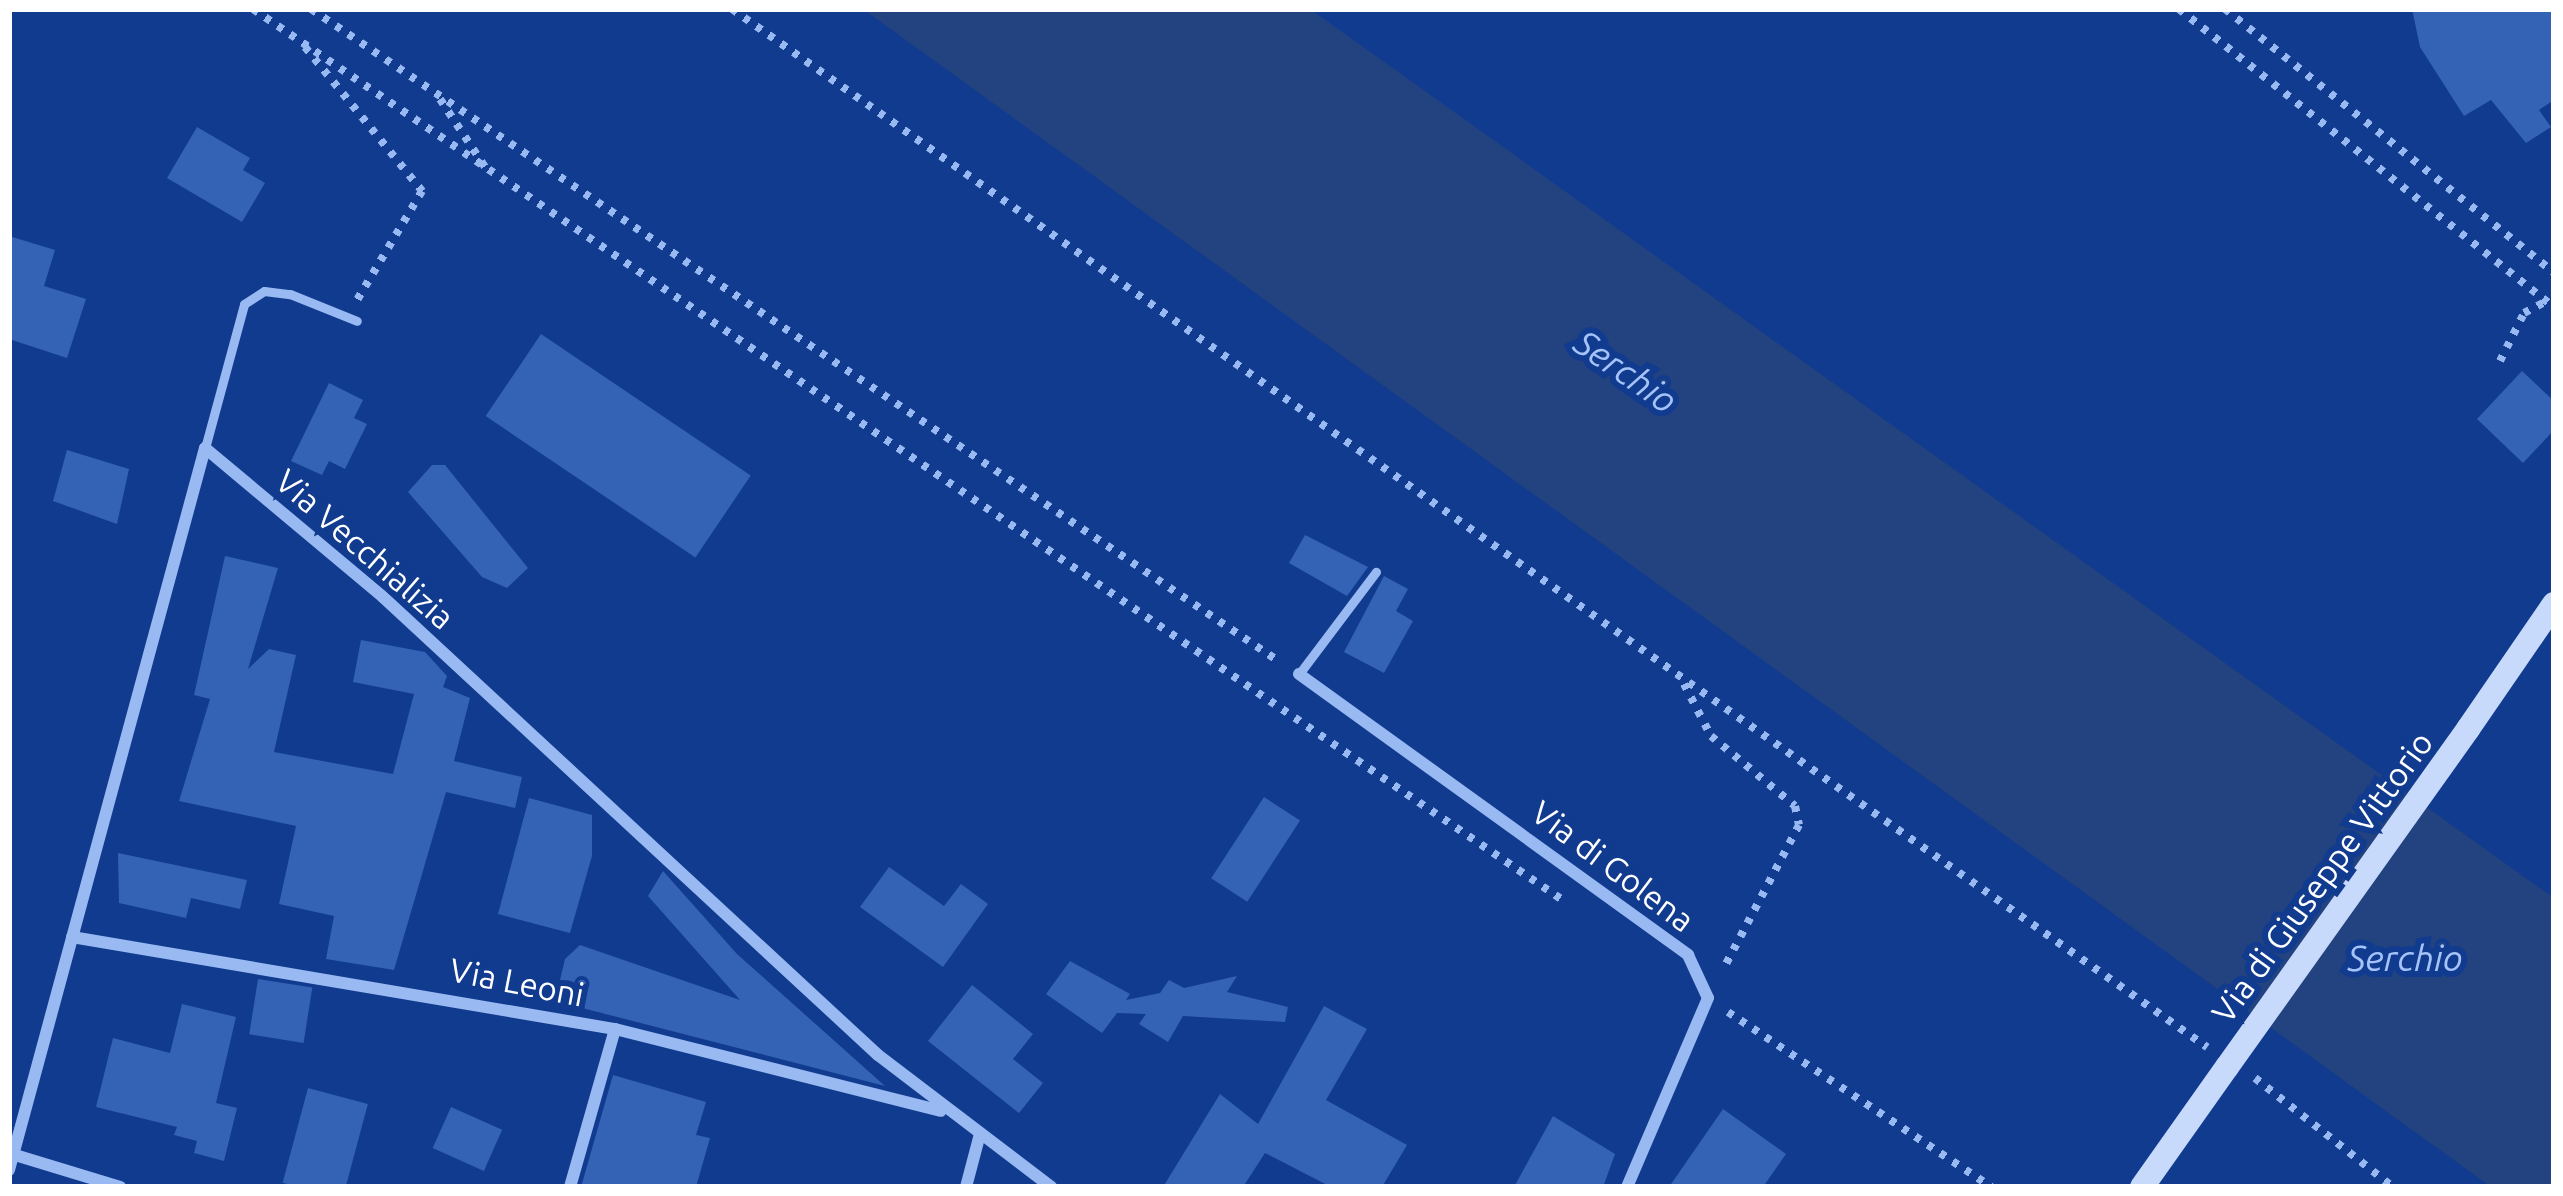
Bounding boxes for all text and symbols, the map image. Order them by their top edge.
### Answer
water label: Serchio [1566,320,1686,422]
street label: Via Vecchializia [268,461,462,637]
street label: Via di Giuseppe Vittorio [2203,724,2441,1030]
street label: Via di Golena [1524,792,1702,940]
water label: Serchio [2347,936,2463,980]
street label: Via Leoni [447,950,587,1014]

